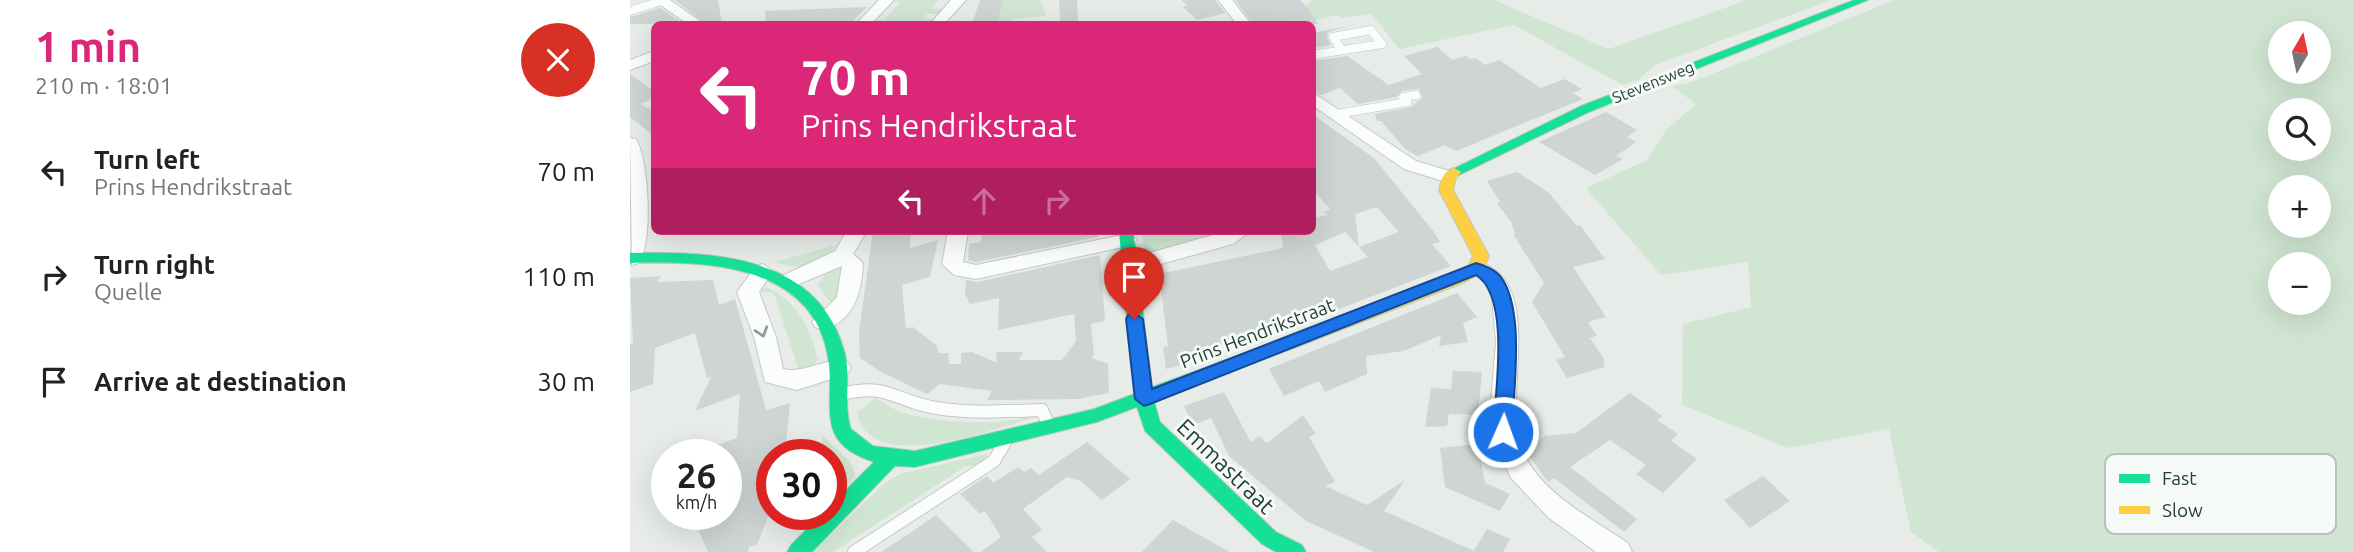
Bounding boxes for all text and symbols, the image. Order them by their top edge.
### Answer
north arrow [2268,21,2331,84]
map controls [2268,21,2331,315]
text: 1 min [35,23,141,70]
button: close [521,23,595,97]
icon: left [686,49,777,140]
text: 70 m [801,49,910,104]
street label: Stevensweg [1609,57,1697,107]
text: 210 m · 18:01 [35,73,173,98]
button: search [2268,98,2331,161]
text: Prins Hendrikstraat [801,107,1077,143]
text: Turn left [94,145,200,174]
icon: left [35,153,73,191]
text: 70 m [537,157,595,186]
text: Prins Hendrikstraat [94,174,292,199]
button: + [2268,175,2331,238]
icon: left [892,182,930,220]
icon: ahead [965,182,1003,220]
icon: right [1038,182,1076,220]
pin [1104,247,1164,319]
text: Turn right [94,250,215,279]
button: − [2268,252,2331,315]
icon: right [35,258,73,296]
icon: arrive [1115,258,1153,296]
text: 110 m [523,262,595,291]
text: Quelle [94,279,162,304]
street label: Prins Hendrikstraat [1177,293,1338,373]
one-way arrow [754,325,768,338]
icon: arrive [35,363,73,401]
text: Arrive at destination [94,367,347,396]
text: 30 m [537,367,595,396]
position arrow [1466,395,1540,469]
street label: Emmastraat [1172,414,1280,518]
speed limit sign: 30 [756,439,847,530]
legend [2105,454,2336,534]
text: 26 [677,455,716,495]
text: Fast [2162,467,2197,489]
text: km/h [676,492,717,512]
text: Slow [2162,499,2203,521]

